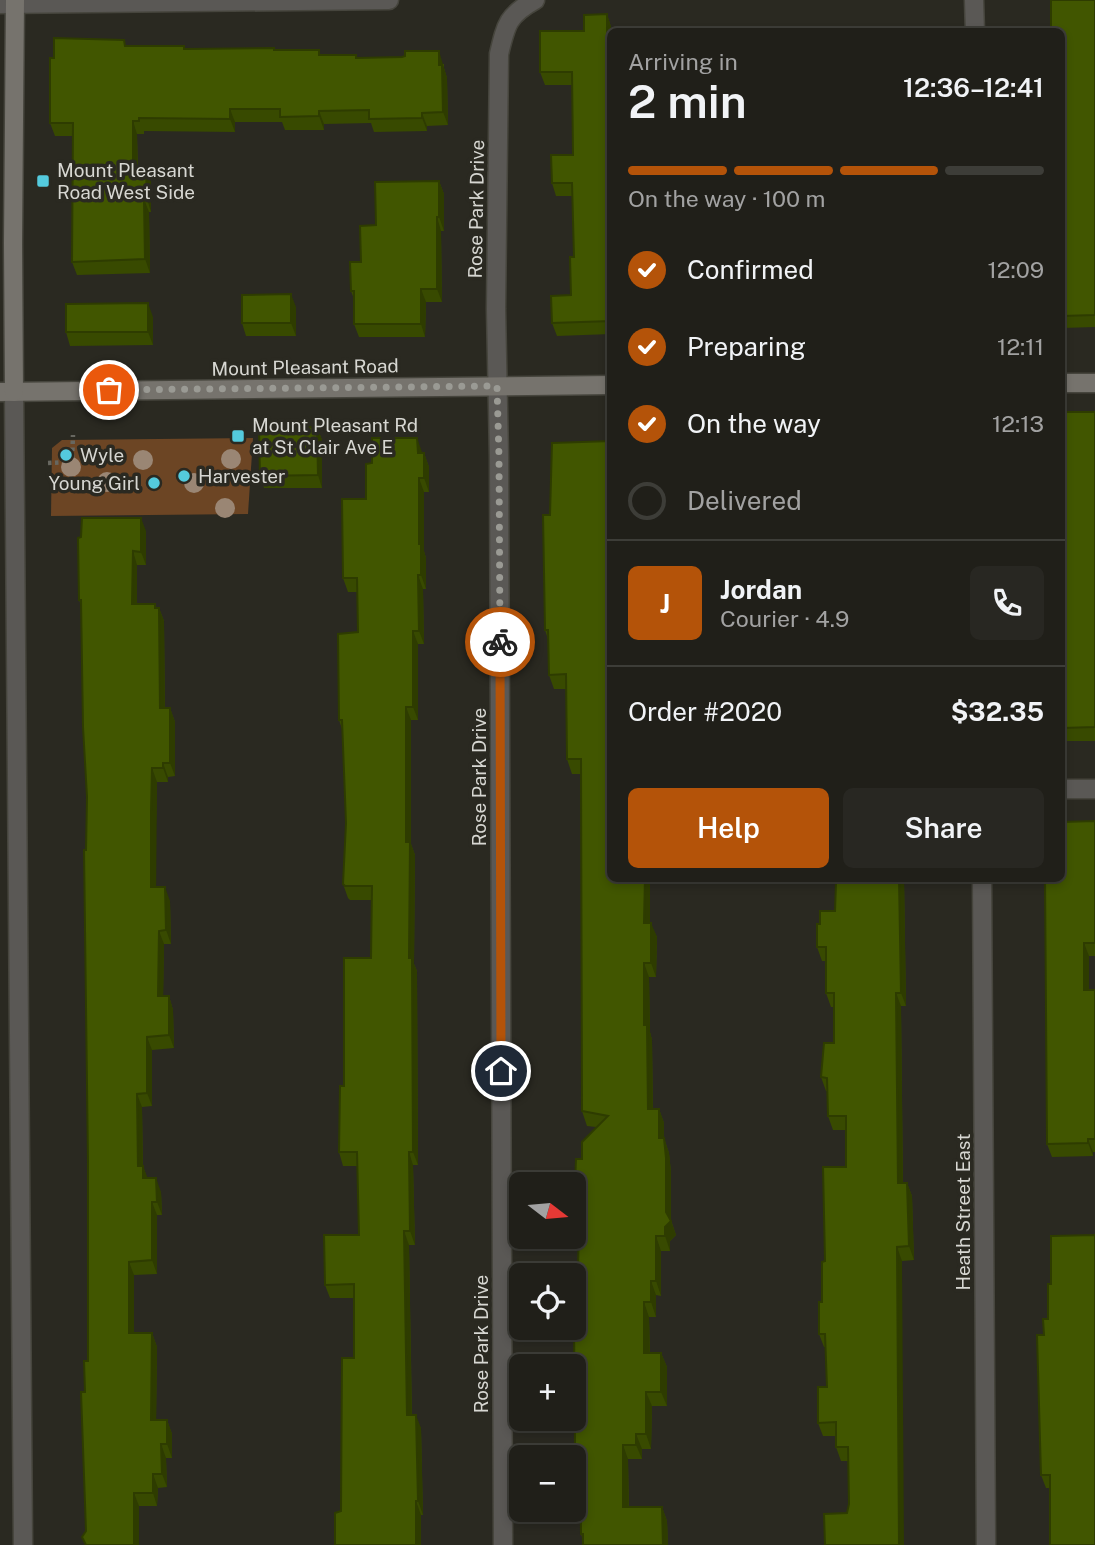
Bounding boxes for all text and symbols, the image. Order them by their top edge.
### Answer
text: Arriving in [628,48,738,75]
text: 12:36–12:41 [903,72,1044,103]
text: 2 min [628,74,747,128]
street label: Rose Park Drive [464,139,488,279]
place label: Mount Pleasant Road West Side [57,159,195,203]
marker: Mount Pleasant Road West Side [35,173,51,189]
text: On the way · 100 m [628,185,825,212]
icon: check [628,251,666,289]
text: Confirmed [687,254,814,285]
text: 12:09 [987,256,1044,283]
icon: check [628,328,666,366]
text: Preparing [687,331,806,362]
text: 12:11 [997,333,1044,360]
street label: Mount Pleasant Road [211,354,399,380]
pin [79,360,139,420]
icon: bag [90,371,128,409]
icon: check [628,405,666,443]
text: On the way [687,408,821,439]
text: 12:13 [992,410,1044,437]
place label: Mount Pleasant Rd at St Clair Ave E [252,414,418,458]
marker: Mount Pleasant Rd at St Clair Ave E [230,428,246,444]
place label: Wyle [80,444,124,466]
marker: Wyle [58,447,74,463]
place label: Harvester [198,465,286,487]
marker: Harvester [176,468,192,484]
place label: Young Girl [48,472,140,494]
marker: Young Girl [146,475,162,491]
text: Delivered [687,485,802,516]
button: phone [970,566,1044,640]
text: Jordan [720,574,802,605]
text: J [660,588,670,619]
text: Courier · 4.9 [720,605,849,632]
courier [465,607,535,677]
icon: bike [481,623,519,661]
text: Order #2020 [628,696,782,727]
text: $32.35 [951,696,1044,727]
street label: Rose Park Drive [468,708,490,846]
button: Help [628,788,829,868]
button: Share [843,788,1044,868]
pin [471,1041,531,1101]
icon: home [482,1052,520,1090]
street label: Heath Street East [952,1133,974,1291]
north arrow [509,1172,586,1250]
map controls [509,1172,586,1522]
button: locate [509,1263,586,1340]
street label: Rose Park Drive [470,1275,492,1413]
button: + [509,1354,586,1431]
button: − [509,1445,586,1522]

